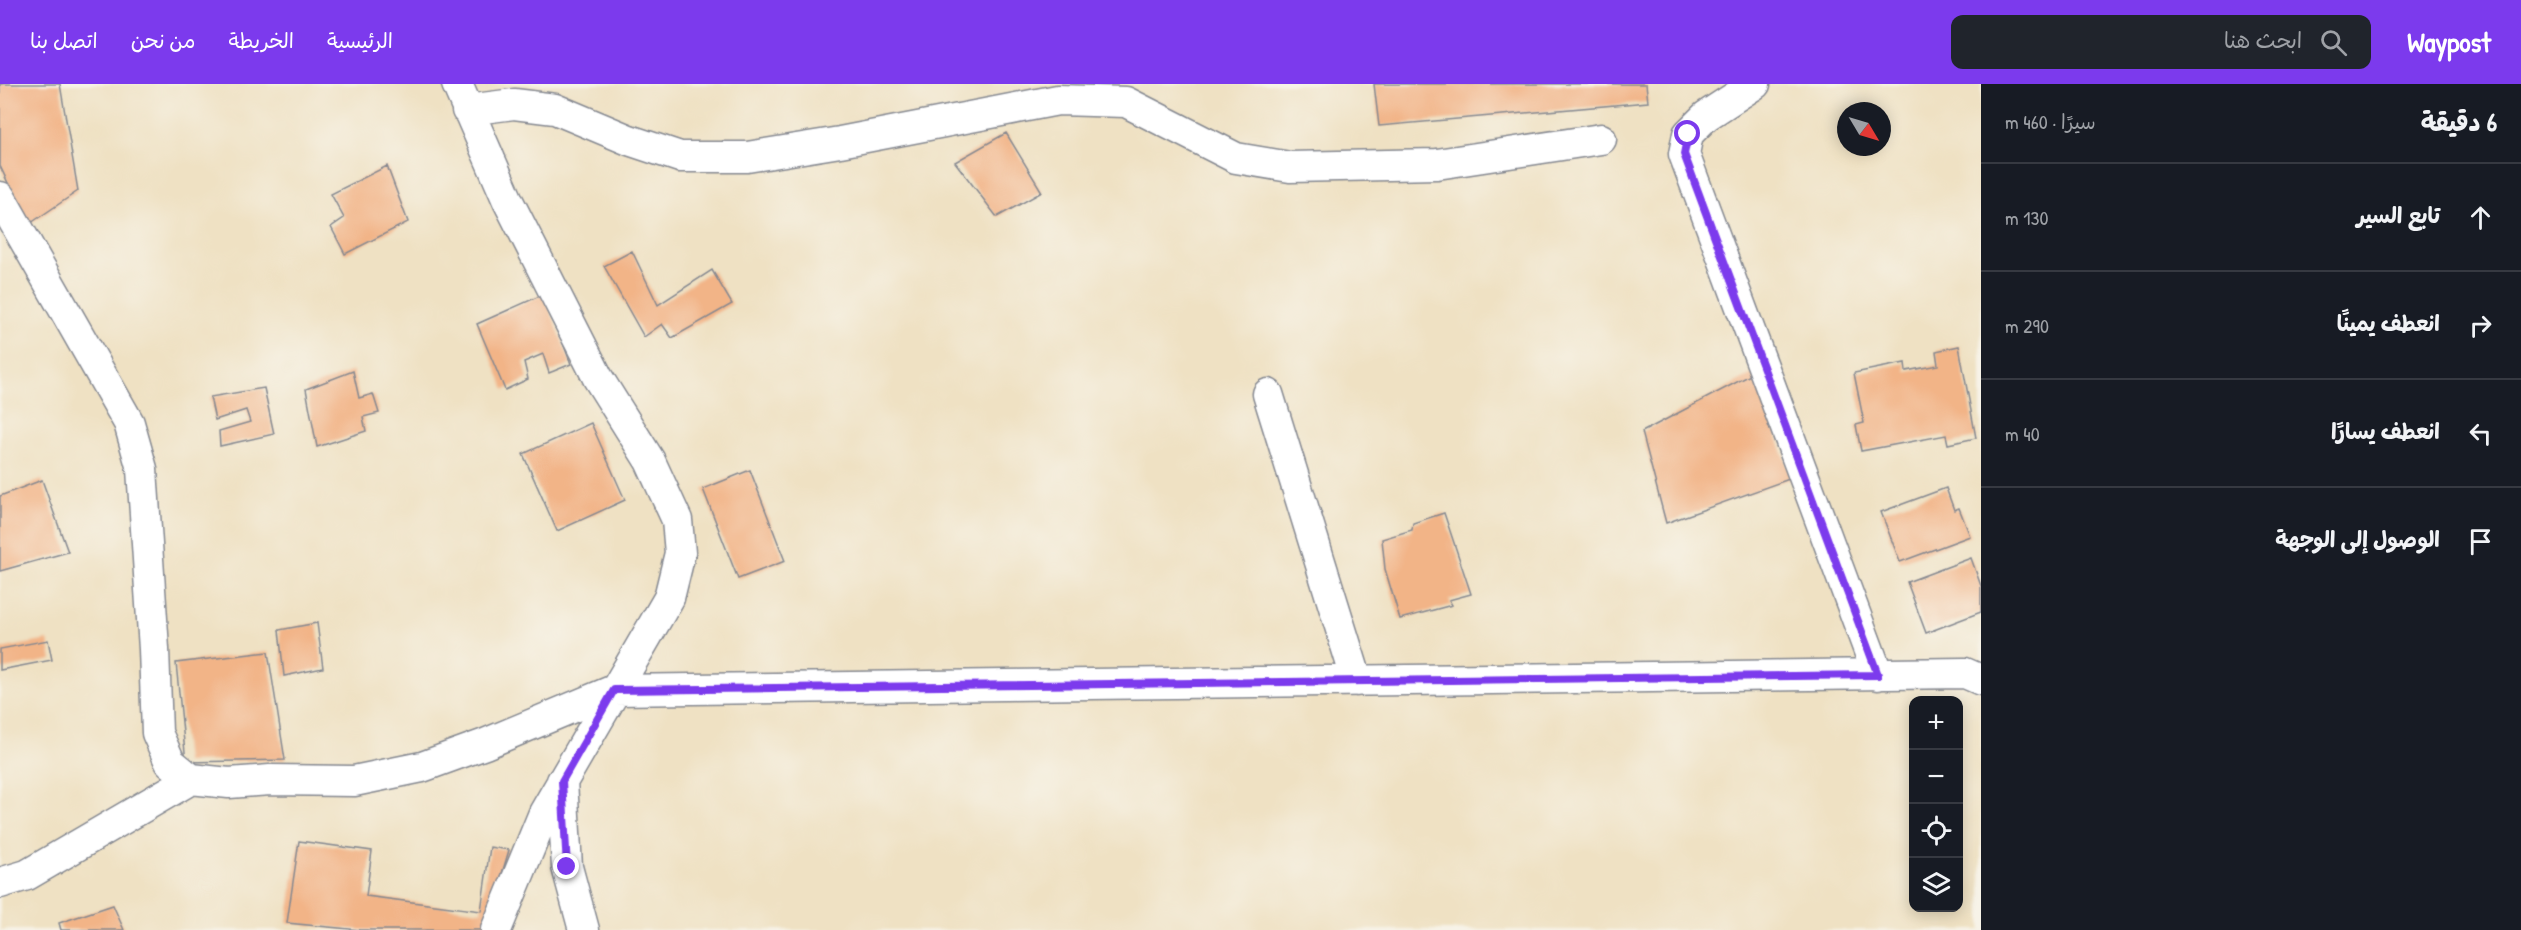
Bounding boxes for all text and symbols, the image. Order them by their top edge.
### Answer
search box [1951,15,2371,69]
text: Waypost [2407,23,2491,61]
text: ابحث هنا [2224,25,2302,55]
text: اتصل بنا [30,26,98,55]
text: من نحن [131,26,195,55]
text: الخريطة [228,26,294,55]
text: الرئيسية [327,26,393,55]
icon: search [2317,26,2350,59]
north arrow [1837,102,1891,156]
text: 6 دقيقة [2421,104,2497,139]
text: سيرًا · 460 m [2005,108,2096,135]
route start [1674,120,1700,146]
text: تابع السير [2357,200,2440,230]
icon: ahead [2464,201,2497,234]
text: 130 m [2005,204,2048,231]
text: انعطف يمينًا [2337,308,2440,338]
icon: right [2464,309,2497,342]
text: 290 m [2005,312,2049,339]
text: انعطف يسارًا [2331,416,2440,446]
icon: left [2464,417,2497,450]
text: 40 m [2005,420,2040,447]
text: الوصول إلى الوجهة [2275,524,2440,554]
icon: arrive [2464,525,2497,558]
map controls [1909,696,1963,912]
button: + [1909,696,1963,750]
button: − [1909,750,1963,804]
button: locate [1909,804,1963,858]
route end [553,853,579,879]
button: layers [1909,858,1963,912]

